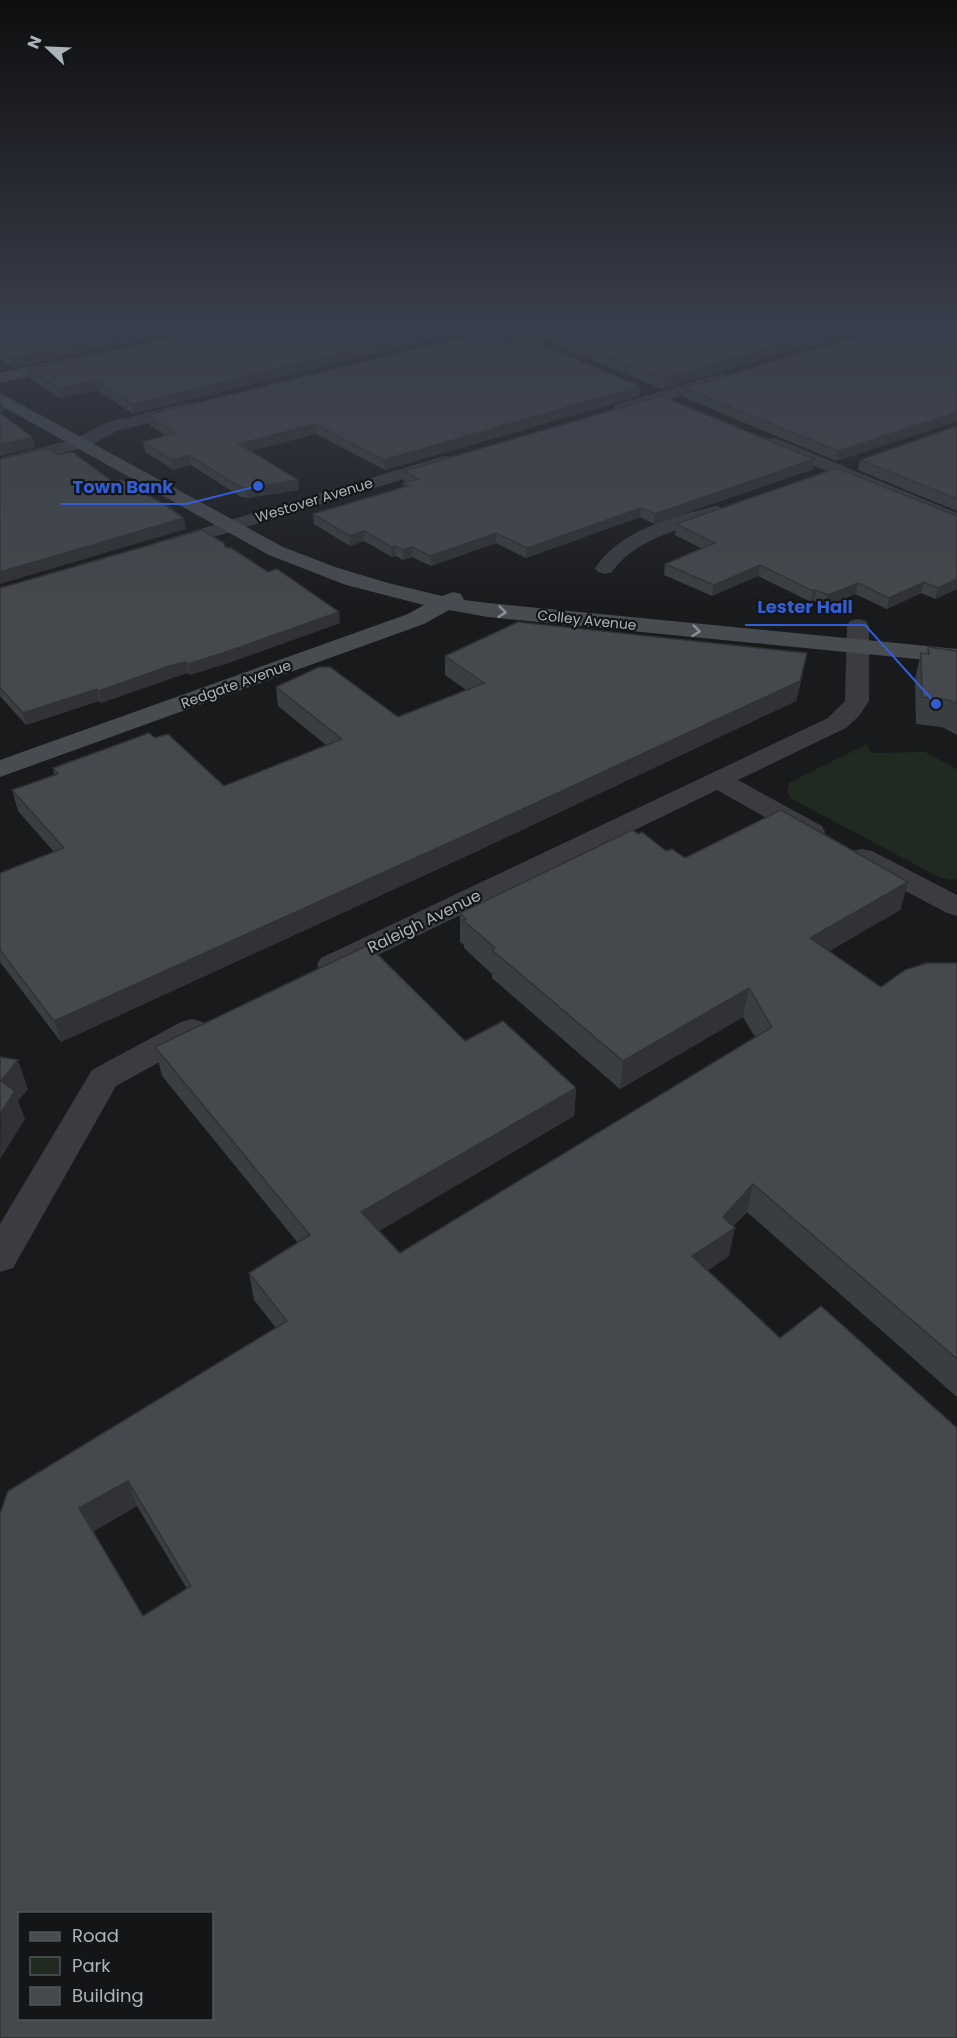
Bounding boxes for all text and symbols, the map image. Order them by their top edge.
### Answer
north arrow [18,18,78,78]
text: N [22,32,48,52]
callout: Town Bank [61,468,186,504]
street label: Westover Avenue [253,473,375,527]
text: Town Bank [73,474,174,499]
callout: Lester Hall [745,589,865,625]
text: Lester Hall [757,594,853,619]
one-way arrow [497,605,506,618]
street label: Colley Avenue [536,605,638,635]
one-way arrow [691,624,700,637]
street label: Redgate Avenue [178,655,294,713]
street label: Raleigh Avenue [364,884,485,959]
legend [18,1912,213,2020]
text: Road [72,1923,119,1948]
text: Park [72,1953,111,1978]
text: Building [72,1983,144,2008]

